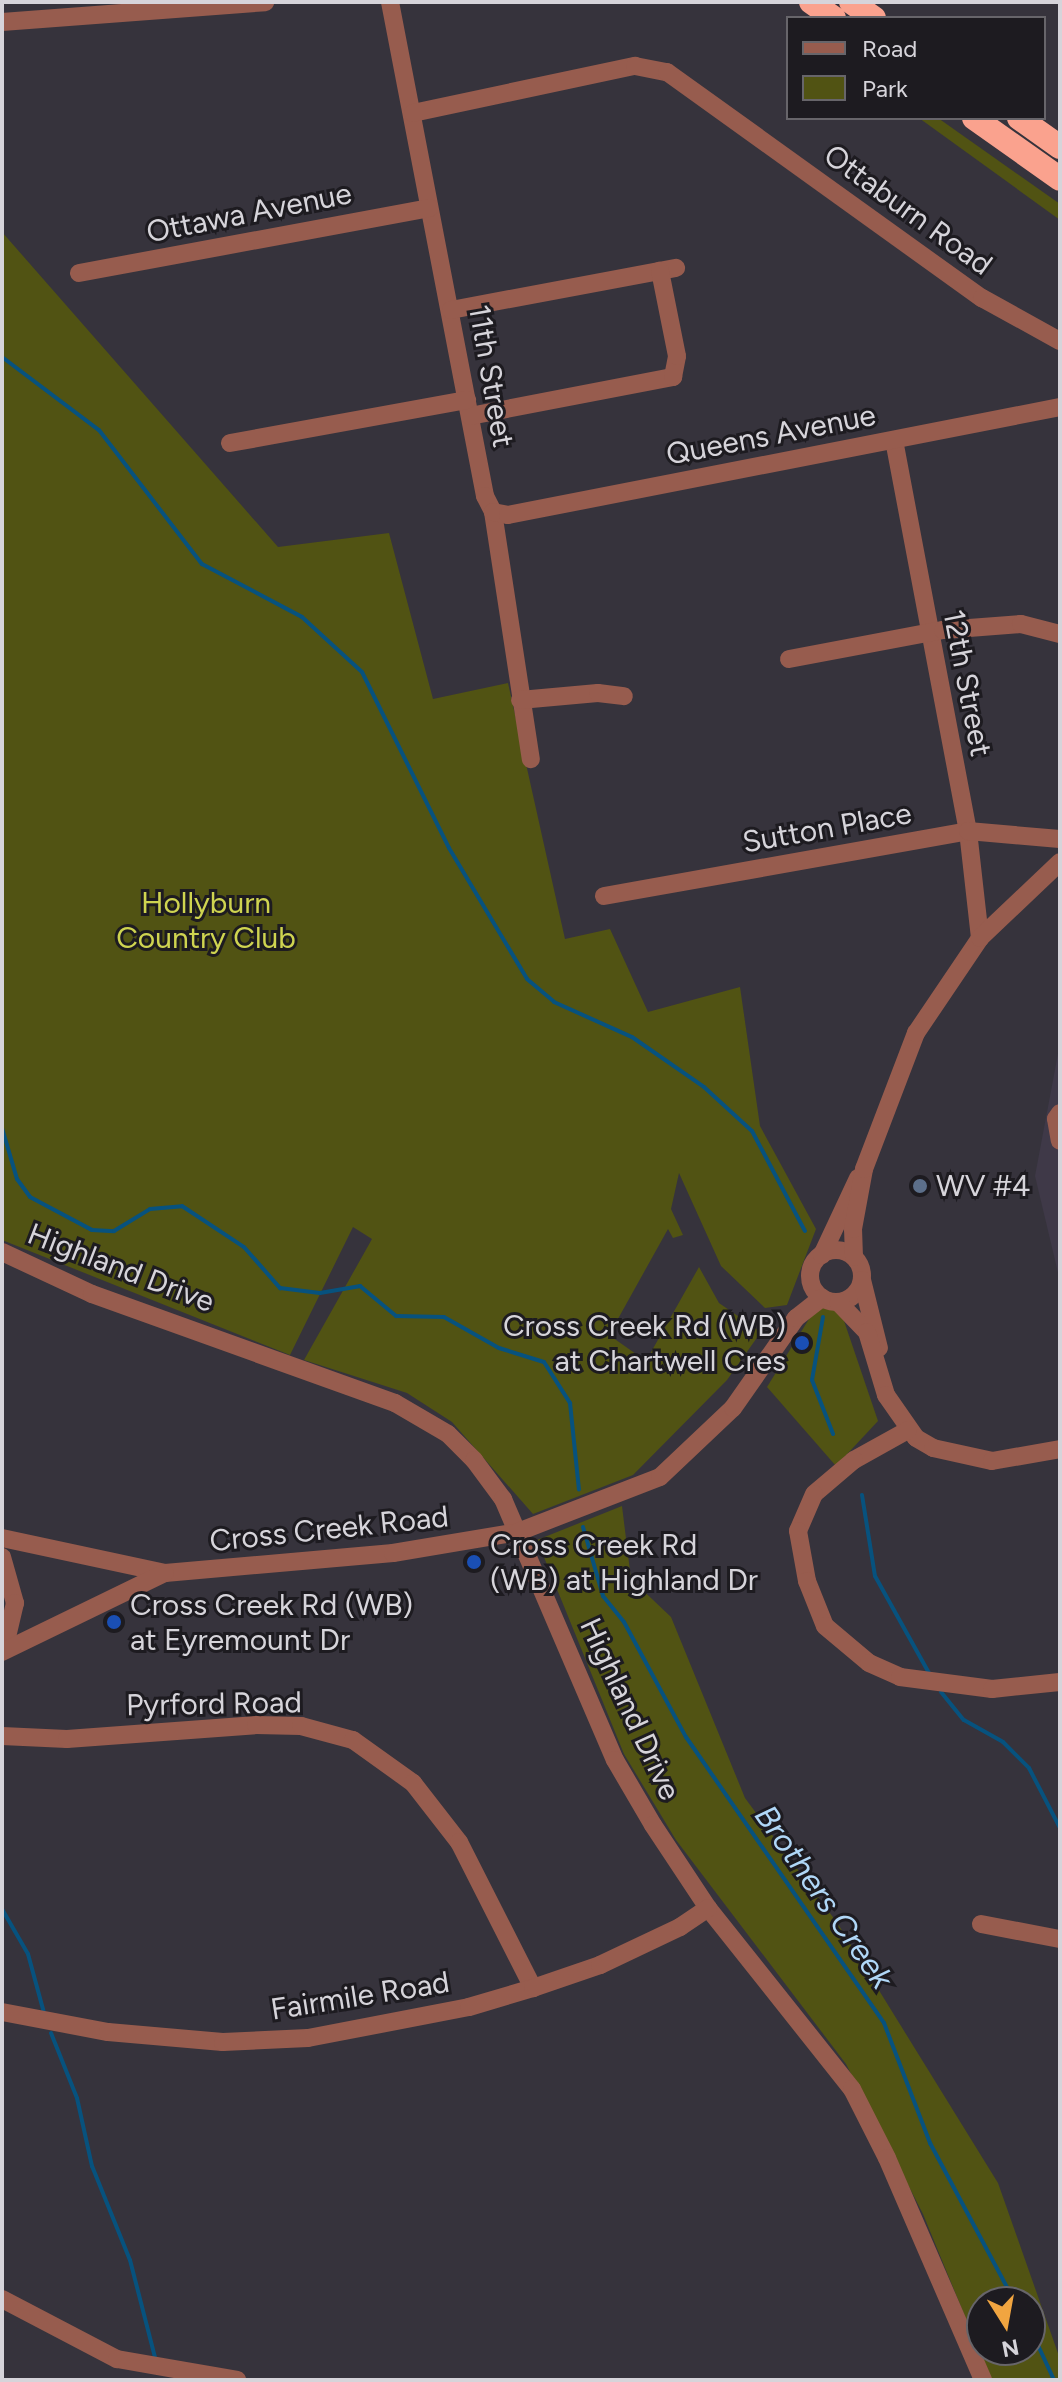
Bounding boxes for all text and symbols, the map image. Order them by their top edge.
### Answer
legend [786,16,1046,120]
text: Road [862,34,917,63]
text: Park [862,74,908,103]
street label: Ottaburn Road [817,137,999,283]
street label: Ottawa Avenue [143,175,355,251]
street label: 11th Street [461,302,521,450]
street label: Queens Avenue [663,397,879,473]
street label: 12th Street [935,607,999,759]
street label: Sutton Place [740,795,914,861]
park label: Hollyburn Country Club [116,885,296,956]
place label: WV #4 [936,1168,1030,1204]
marker: WV #4 [911,1177,929,1195]
street label: Highland Drive [23,1216,219,1320]
place label: Cross Creek Rd (WB) at Chartwell Cres [503,1308,786,1378]
marker: Cross Creek Rd (WB) at Chartwell Cres [793,1334,811,1352]
street label: Cross Creek Road [208,1499,450,1559]
place label: Cross Creek Rd (WB) at Highland Dr [490,1527,758,1598]
marker: Cross Creek Rd (WB) at Highland Dr [465,1553,483,1571]
place label: Cross Creek Rd (WB) at Eyremount Dr [130,1587,413,1658]
street label: Highland Drive [572,1612,688,1806]
marker: Cross Creek Rd (WB) at Eyremount Dr [105,1613,123,1631]
street label: Pyrford Road [126,1684,302,1724]
water label: Brothers Creek [747,1798,901,1996]
street label: Fairmile Road [268,1964,452,2028]
north arrow [966,2286,1046,2366]
text: N [999,2333,1021,2363]

